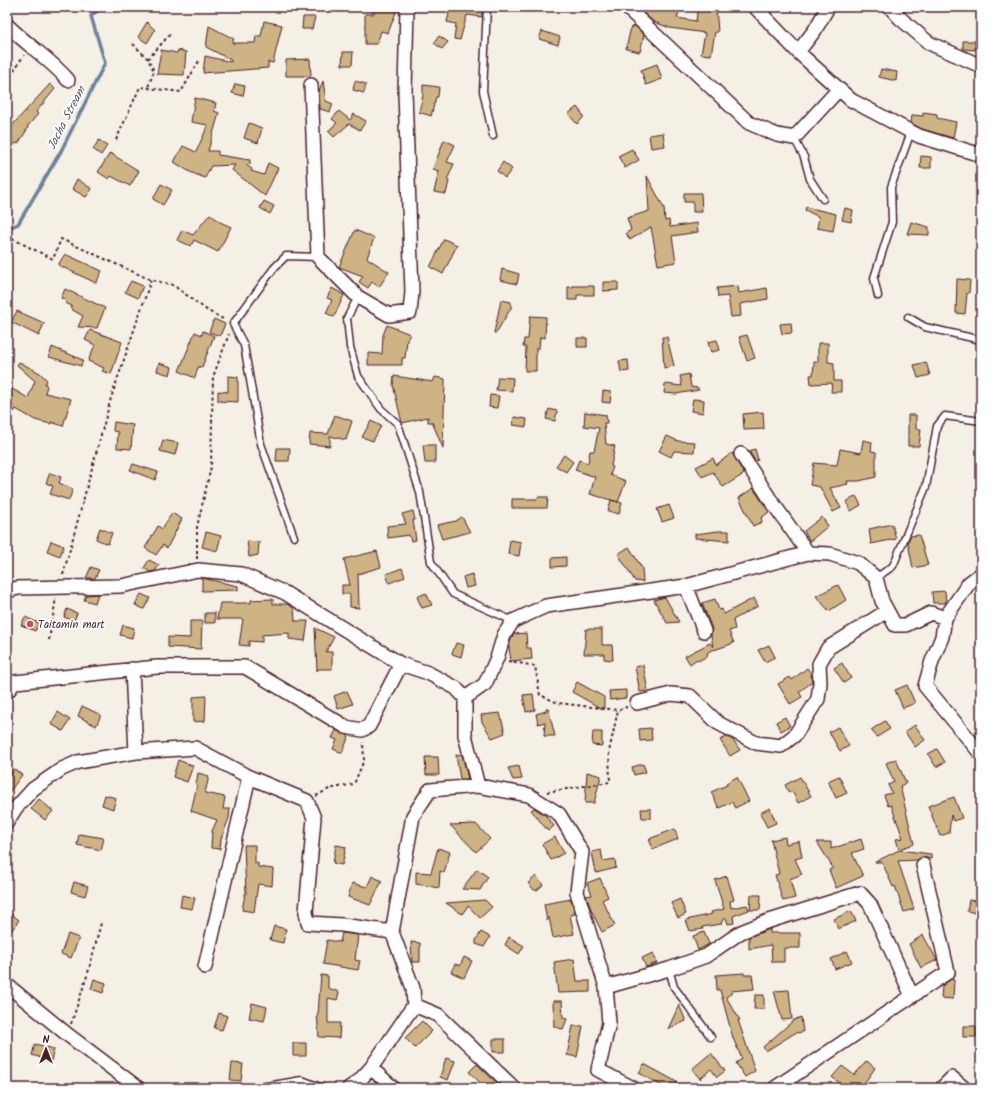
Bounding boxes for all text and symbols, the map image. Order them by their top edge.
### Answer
water label: Jacha Stream [42,82,91,153]
place label: Taitamin mart [38,616,105,634]
marker: Taitamin mart [25,619,35,629]
north arrow [26,1029,66,1069]
text: N [43,1031,50,1049]

